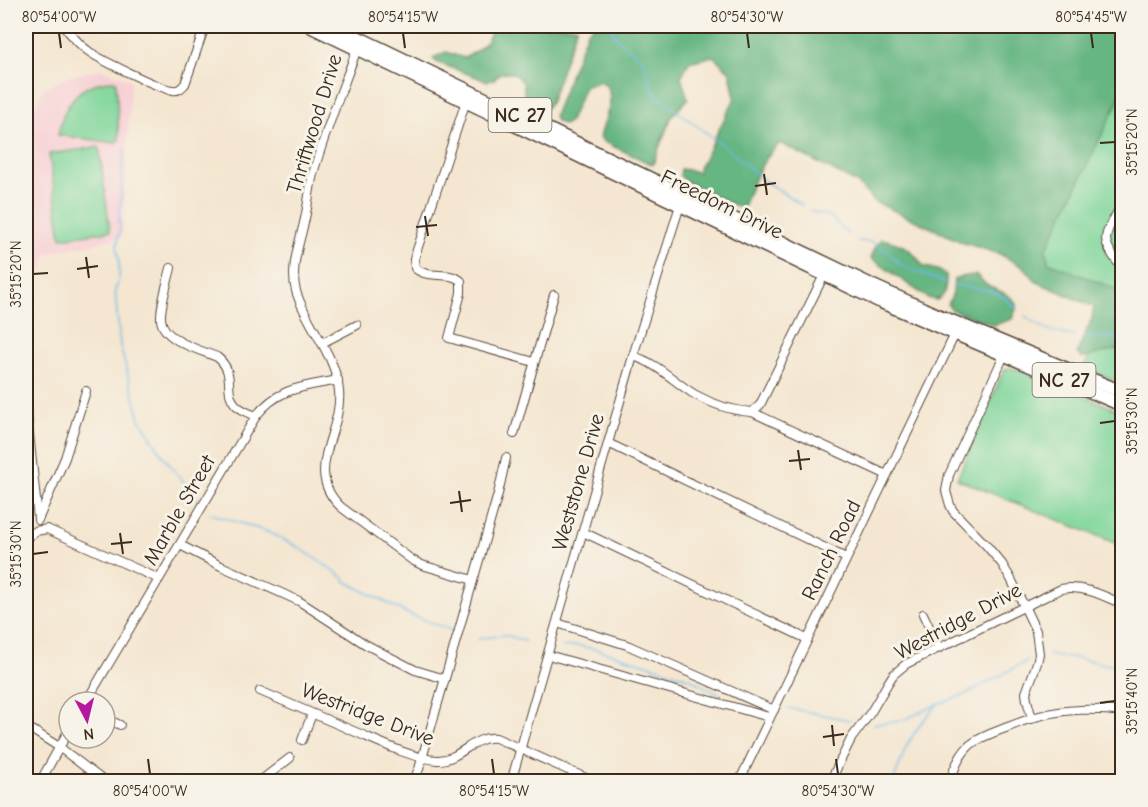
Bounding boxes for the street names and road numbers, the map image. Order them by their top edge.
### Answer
street label: Thriftwood Drive [281,51,347,197]
road number: NC 27 [488,98,552,132]
street label: Freedom Drive [657,164,787,244]
road number: NC 27 [1032,363,1096,397]
street label: Weststone Drive [547,411,609,553]
street label: Marble Street [138,450,221,569]
street label: Ranch Road [796,496,866,604]
street label: Westridge Drive [890,578,1026,664]
street label: Westridge Drive [298,678,438,750]

